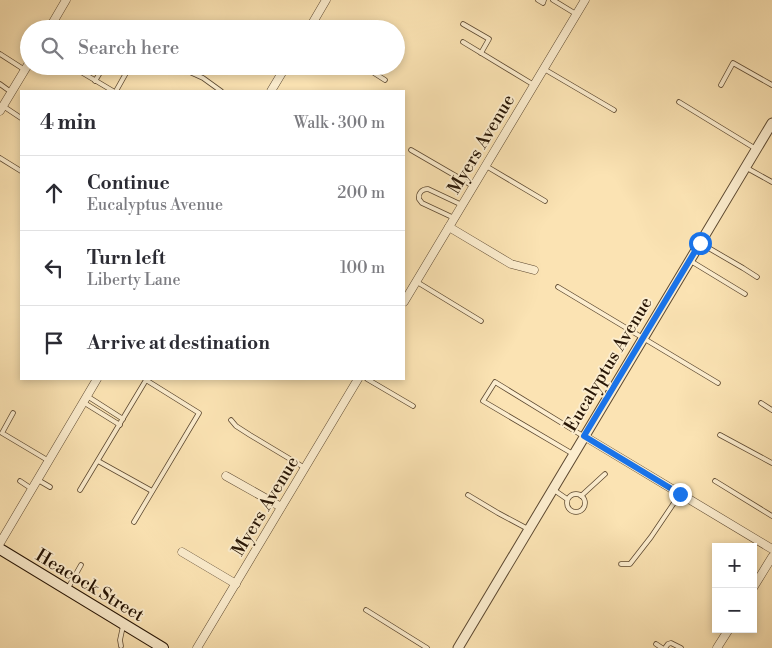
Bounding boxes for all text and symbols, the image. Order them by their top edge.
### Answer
search box [20,20,405,75]
icon: search [38,34,66,62]
text: Search here [78,36,179,60]
street label: Myers Avenue [443,90,520,198]
text: 4 min [40,110,96,136]
text: Walk · 300 m [294,113,385,133]
text: Continue [87,171,170,195]
icon: ahead [40,179,68,207]
text: 200 m [337,183,385,203]
text: Eucalyptus Avenue [87,195,223,215]
route start [689,232,712,255]
text: Turn left [87,246,166,270]
icon: left [40,254,68,282]
text: 100 m [340,258,385,278]
text: Liberty Lane [87,270,180,290]
street label: Eucalyptus Avenue [559,293,658,436]
icon: arrive [40,329,68,357]
text: Arrive at destination [87,331,270,355]
street label: Myers Avenue [227,452,304,560]
route end [669,483,692,506]
map controls [712,543,757,633]
button: + [712,543,757,588]
street label: Heacock Street [31,544,149,627]
button: − [712,588,757,633]

